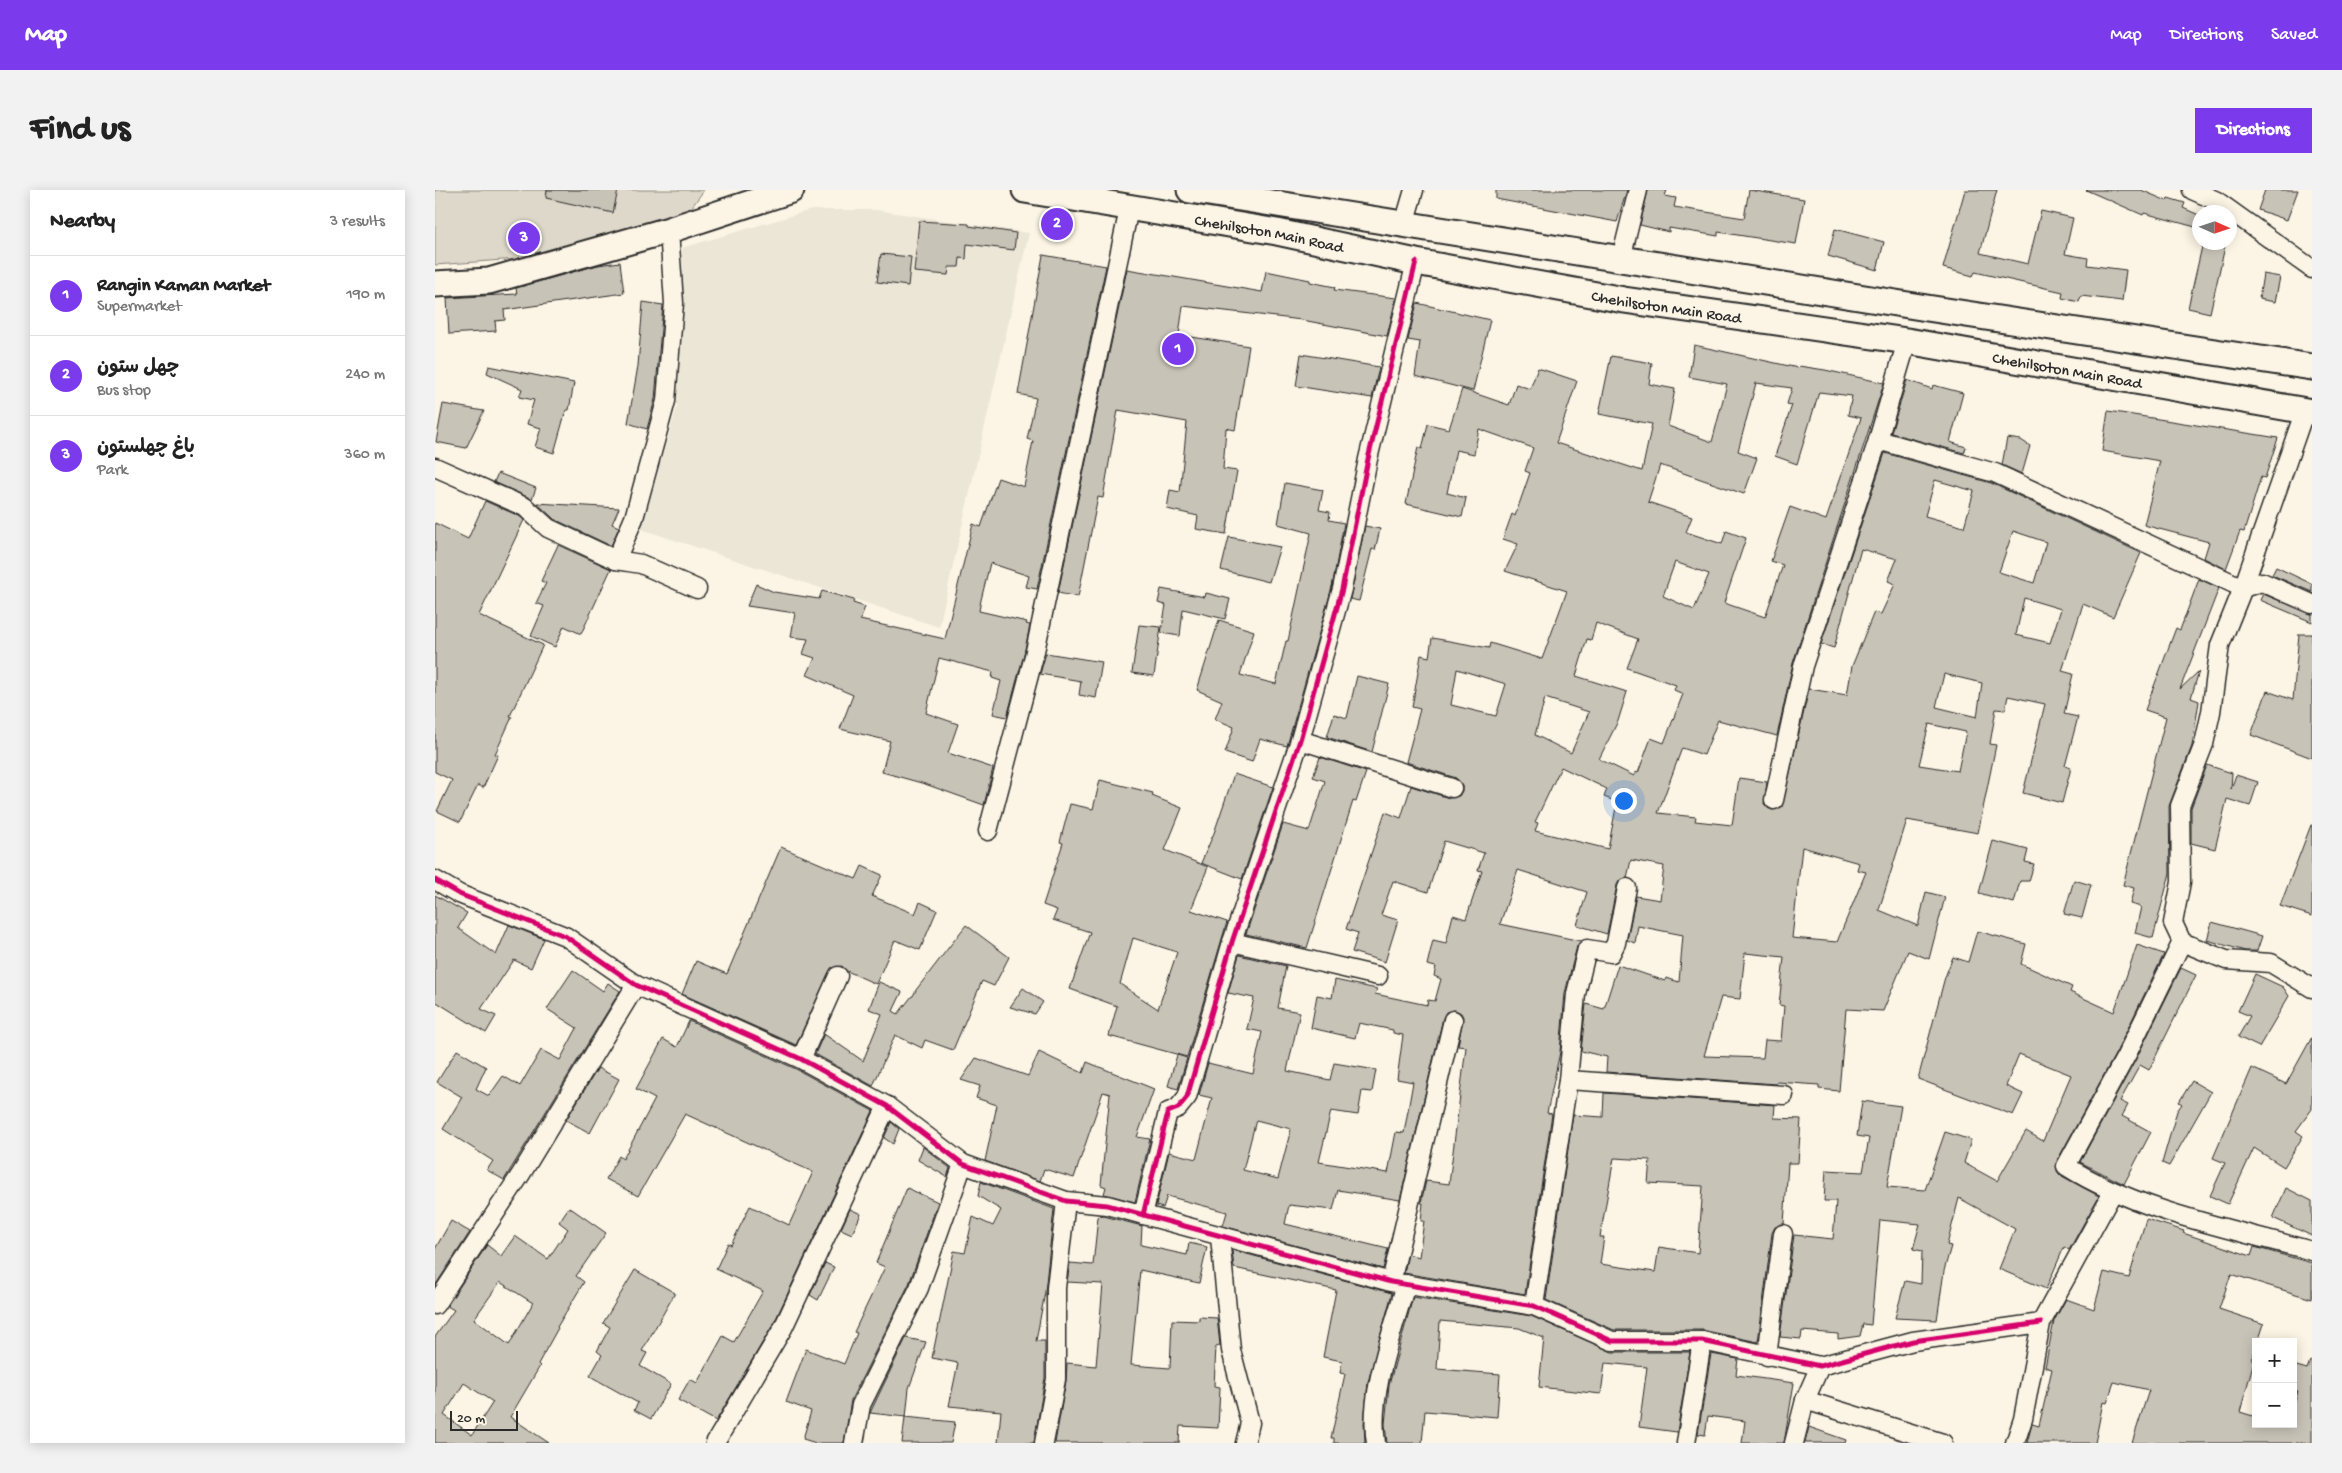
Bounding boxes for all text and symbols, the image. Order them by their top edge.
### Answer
text: Map [25,21,67,50]
text: Map [2110,25,2142,46]
text: Directions [2170,25,2243,46]
text: Saved [2271,25,2317,46]
button: Directions [2195,108,2312,153]
text: Find us [30,110,130,151]
pin: 2 [1041,205,1073,243]
north arrow [2192,205,2237,250]
text: Nearby [50,210,115,235]
street label: Chehilsoton Main Road [1193,212,1347,259]
text: 3 results [330,213,385,232]
pin: 3 [508,219,540,257]
text: Rangin Kaman Market [97,275,270,298]
text: 1 [63,286,69,305]
text: 190 m [346,286,385,305]
street label: Chehilsoton Main Road [1589,288,1744,330]
text: Supermarket [97,298,182,317]
pin: 1 [1162,330,1194,368]
street label: Chehilsoton Main Road [1991,350,2145,395]
text: چهل ستون [97,357,179,380]
text: 2 [62,366,70,385]
text: 240 m [345,366,385,385]
text: Bus stop [97,382,151,401]
text: باغ چهلستون [97,437,195,460]
text: 3 [62,446,70,465]
text: 360 m [344,446,385,465]
text: Park [97,462,128,481]
your location [1611,788,1637,814]
map controls [2252,1338,2297,1428]
button: + [2252,1338,2297,1383]
button: − [2252,1383,2297,1428]
scale bar [450,1408,517,1431]
text: 20 m [457,1411,485,1428]

